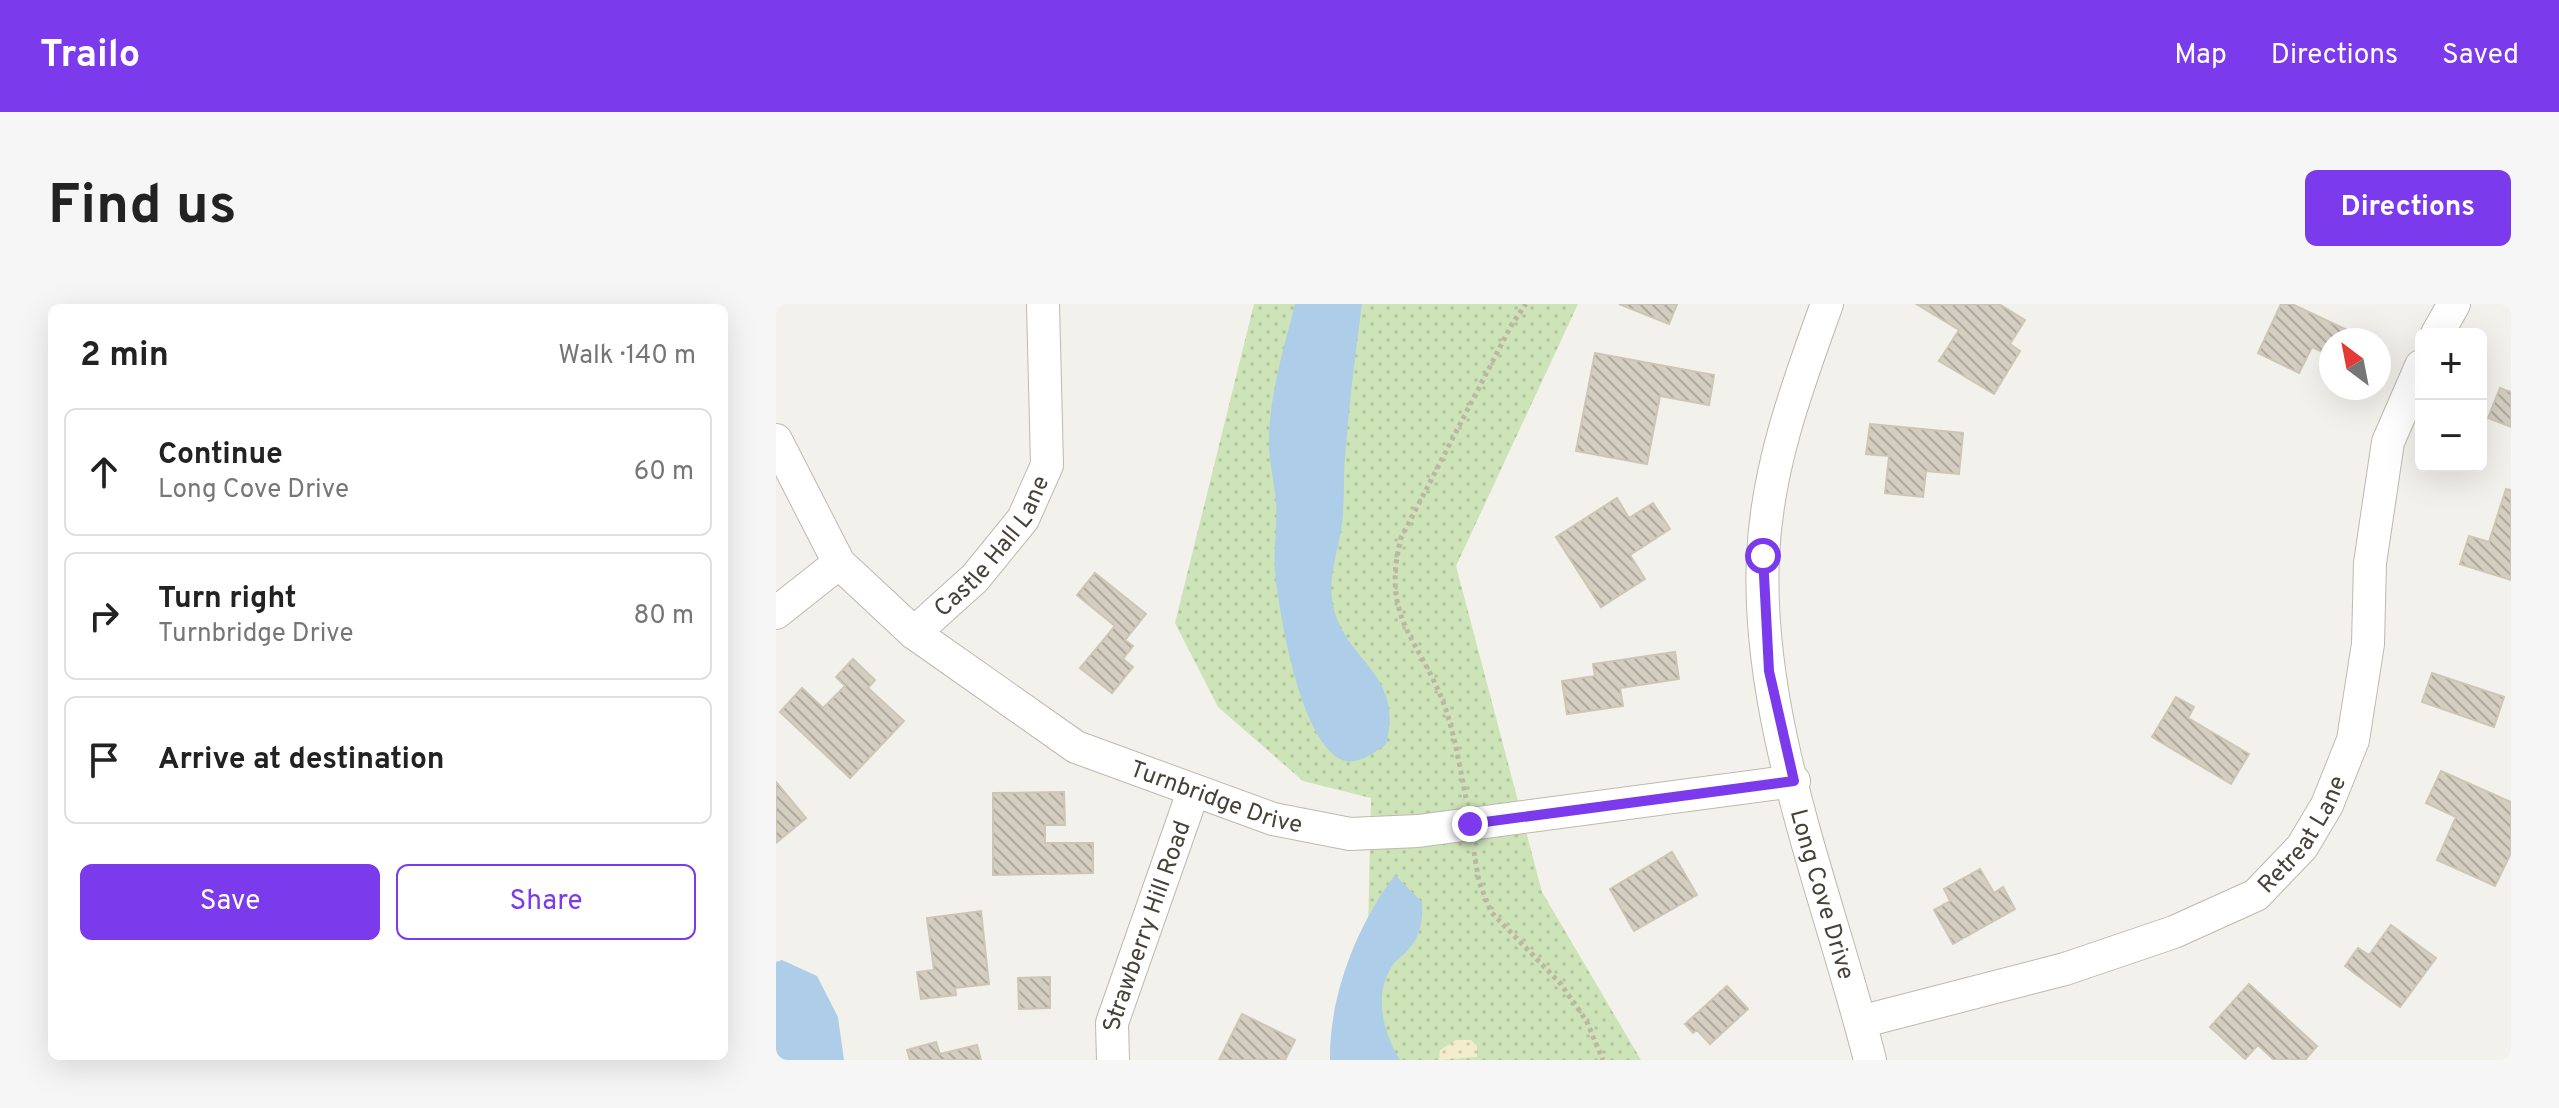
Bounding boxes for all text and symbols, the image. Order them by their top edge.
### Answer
text: Trailo [40,32,140,81]
text: Map [2174,38,2227,74]
text: Directions [2271,38,2398,74]
text: Saved [2442,38,2519,74]
button: Directions [2305,170,2511,246]
text: Find us [48,173,237,243]
north arrow [2319,328,2391,400]
map controls [2415,328,2487,472]
button: + [2415,328,2487,400]
text: 2 min [80,335,169,378]
text: Walk · 140 m [558,340,696,373]
button: − [2415,400,2487,472]
text: Continue [158,437,283,474]
icon: ahead [82,450,126,494]
text: 60 m [634,456,694,489]
street label: Castle Hall Lane [929,472,1057,624]
text: Long Cove Drive [158,474,349,507]
route start [1745,538,1781,574]
text: Turn right [158,581,296,618]
icon: right [82,594,126,638]
text: 80 m [634,600,694,633]
text: Turnbridge Drive [158,618,353,651]
icon: arrive [82,738,126,782]
text: Arrive at destination [158,742,444,779]
street label: Turnbridge Drive [1125,755,1305,841]
street label: Retreat Lane [2252,772,2354,901]
route end [1452,806,1488,842]
street label: Long Cove Drive [1782,806,1860,984]
street label: Strawberry Hill Road [1099,817,1199,1031]
button: Save [80,864,380,940]
button: Share [396,864,696,940]

